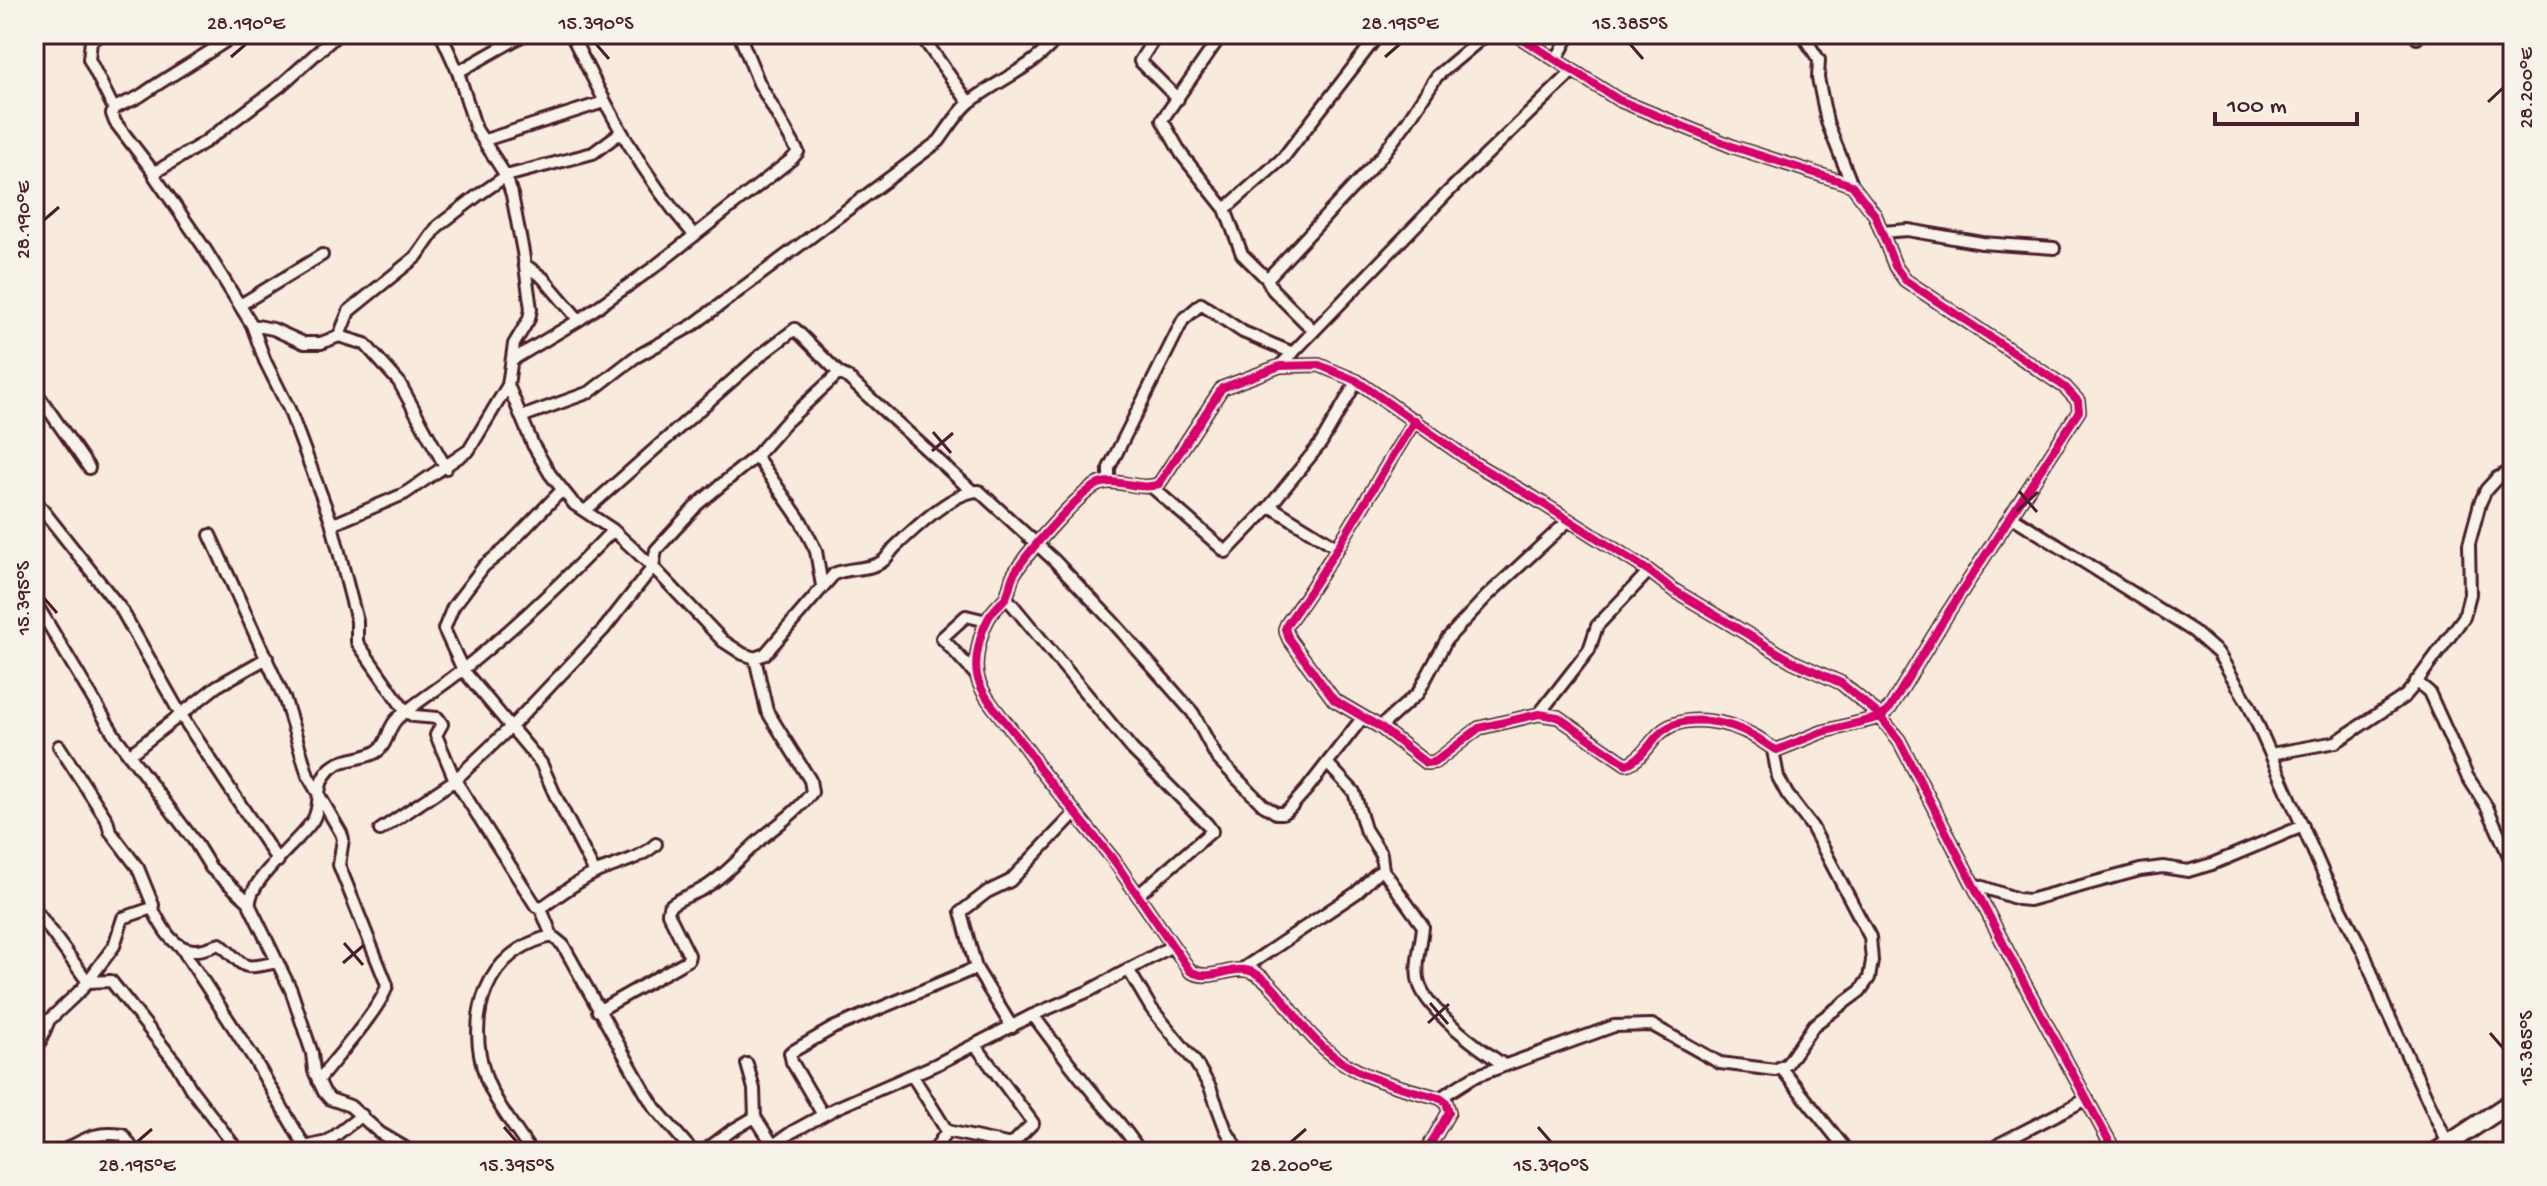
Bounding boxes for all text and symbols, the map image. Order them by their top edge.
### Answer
text: 28.190°E [207,14,287,37]
text: 15.390°S [558,14,634,37]
text: 28.195°E [1361,14,1440,37]
text: 15.385°S [1591,14,1668,37]
text: 28.200°E [2517,46,2540,129]
scale bar [2215,76,2357,126]
text: 100 m [2226,93,2287,122]
text: 28.190°E [14,179,37,259]
text: 15.395°S [14,560,37,636]
text: 15.385°S [2517,1010,2540,1087]
text: 28.195°E [98,1156,177,1179]
text: 15.395°S [479,1156,555,1179]
text: 28.200°E [1250,1156,1333,1179]
text: 15.390°S [1513,1156,1589,1179]

